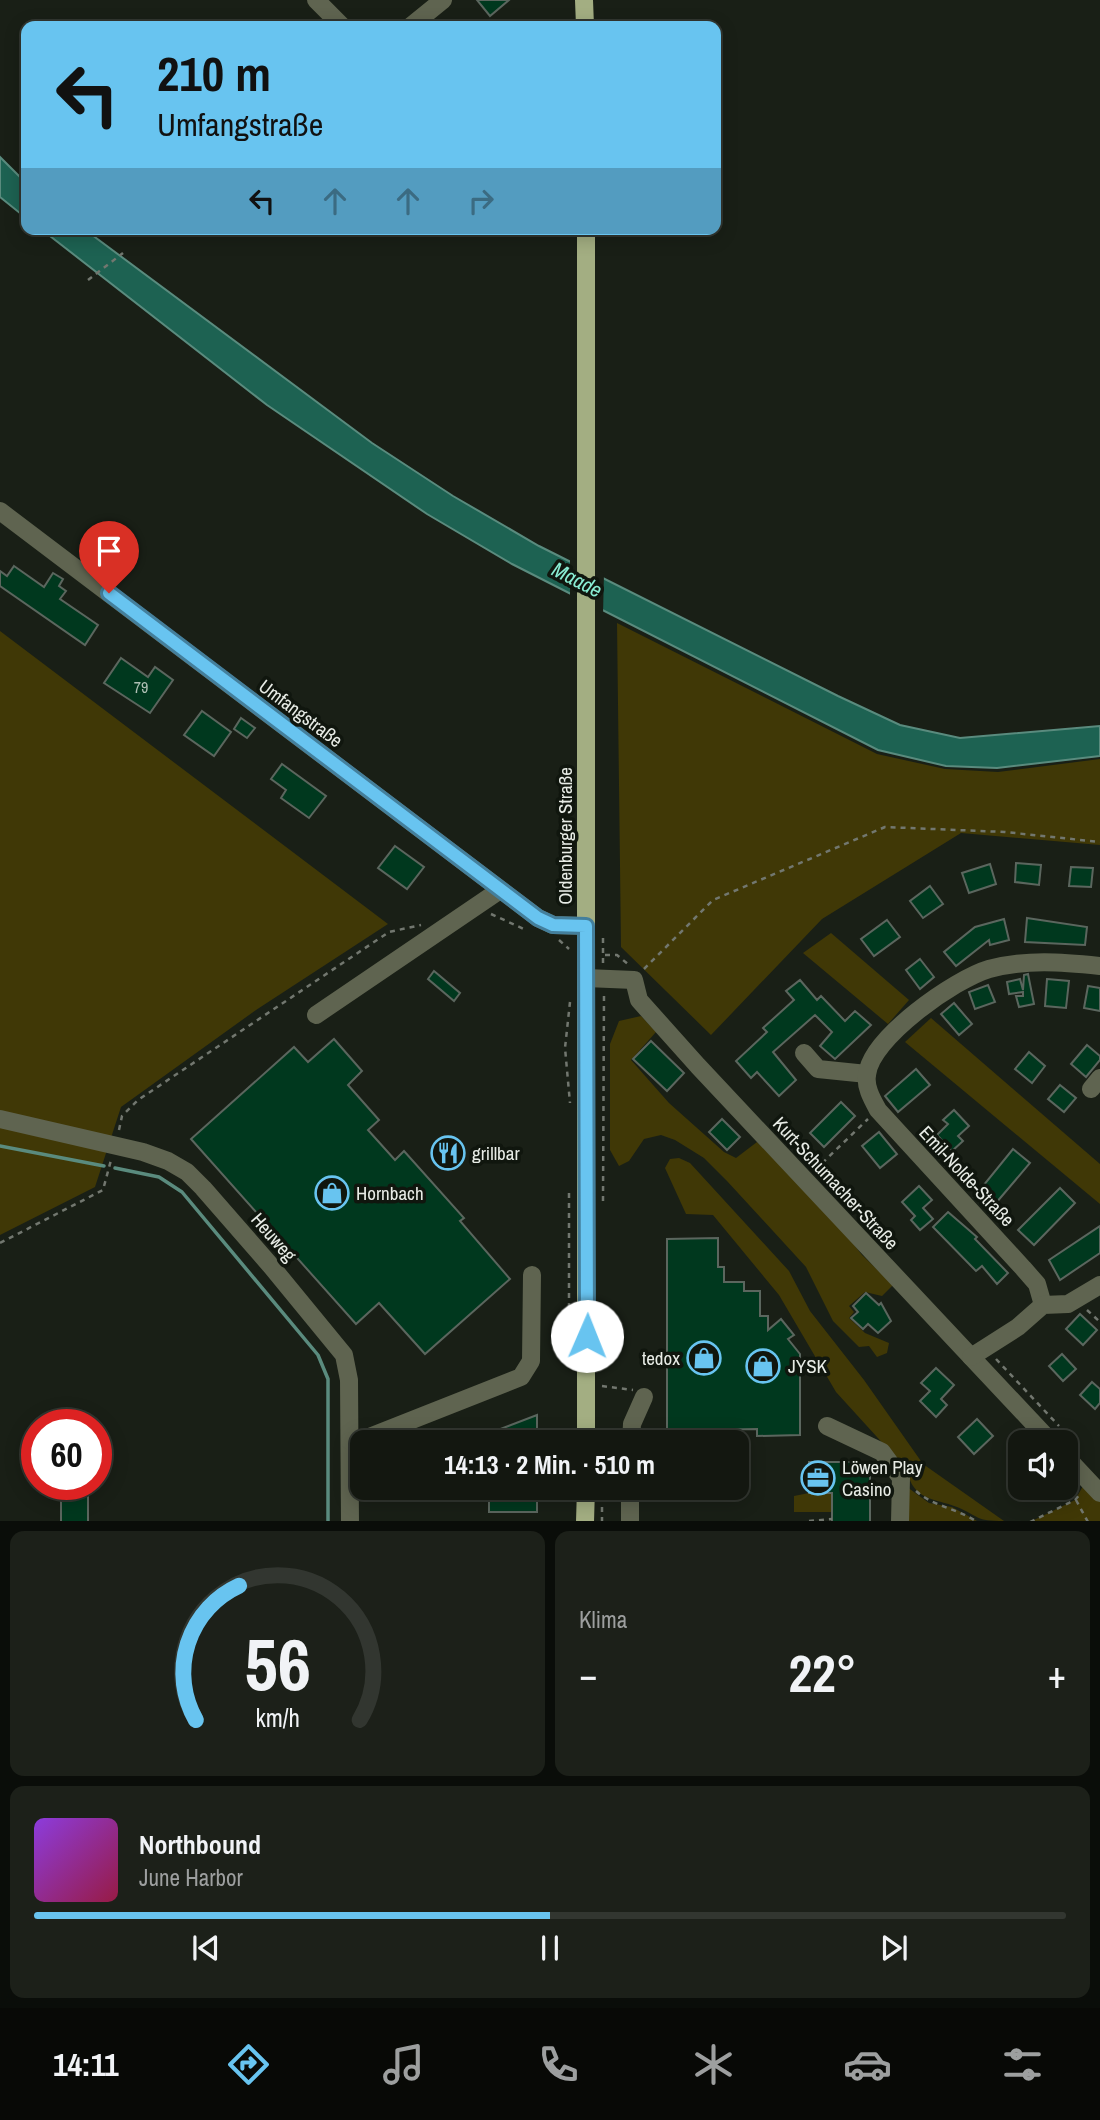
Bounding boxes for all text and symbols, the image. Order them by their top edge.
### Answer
text: 210 m [157,40,271,106]
icon: left [42,49,133,140]
text: Umfangstraße [157,103,323,146]
icon: left [243,182,281,220]
icon: ahead [316,182,354,220]
icon: ahead [389,182,427,220]
icon: right [462,182,500,220]
pin [79,521,139,593]
icon: arrive [90,532,128,570]
water label: Maade [547,555,607,604]
street label: Umfangstraße [254,673,348,753]
house number: 79 [134,676,148,698]
street label: Oldenburger Straße [552,767,578,905]
street label: Kurt-Schumacher-Straße [767,1111,905,1255]
street label: Emil-Nolde-Straße [914,1120,1020,1232]
restaurant icon: grillbar [429,1134,467,1172]
place label: grillbar [472,1140,520,1166]
shop icon: Hornbach [313,1174,351,1212]
place label: Hornbach [356,1180,424,1206]
street label: Heuweg [245,1207,303,1267]
position arrow [550,1299,624,1373]
shop icon: tedox [685,1339,723,1377]
place label: tedox [642,1345,680,1371]
shop icon: JYSK [744,1347,782,1385]
place label: JYSK [788,1353,828,1379]
speed limit sign: 60 [21,1409,112,1500]
map controls [1008,1430,1078,1500]
button: sound [1008,1430,1078,1500]
text: 14:13 · 2 Min. · 510 m [444,1447,655,1482]
place label: Löwen Play Casino [842,1454,923,1502]
office icon: Löwen Play Casino [799,1459,837,1497]
text: Klima [579,1604,627,1635]
text: 56 [244,1615,311,1713]
text: 22° [788,1638,857,1708]
text: − [579,1649,597,1700]
text: + [1048,1649,1066,1700]
text: km/h [255,1700,300,1734]
text: Northbound [139,1827,261,1862]
text: June Harbor [139,1862,243,1893]
icon: previous [187,1929,225,1967]
icon: pause [531,1929,569,1967]
icon: next [875,1929,913,1967]
icon: directions [224,2040,273,2089]
icon: music [379,2040,428,2089]
icon: phone [534,2040,583,2089]
icon: climate [689,2040,738,2089]
icon: car [843,2040,892,2089]
icon: filters [998,2040,1047,2089]
text: 14:11 [53,2043,119,2086]

